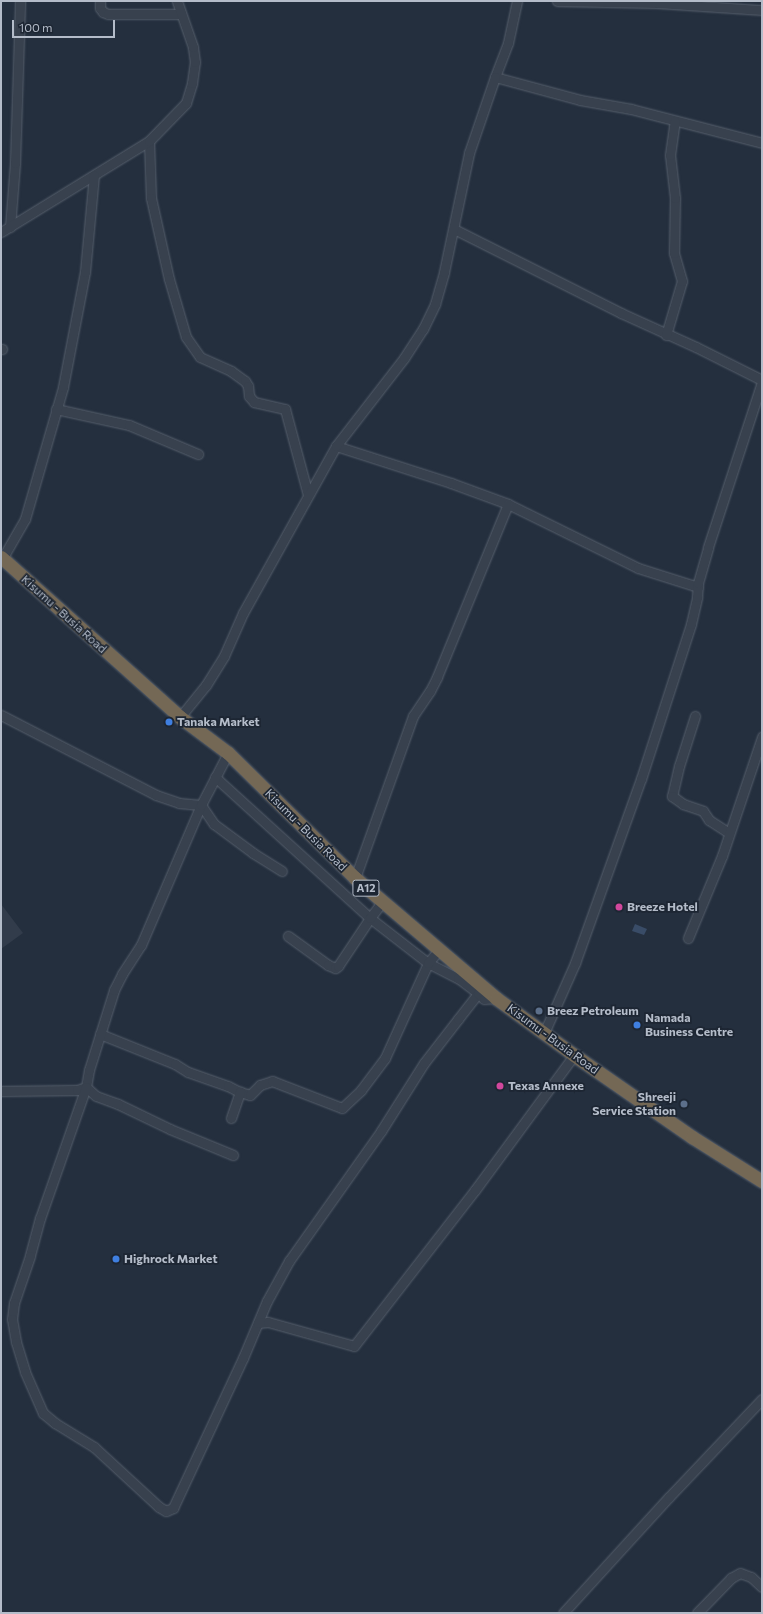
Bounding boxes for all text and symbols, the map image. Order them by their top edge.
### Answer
scale bar [14,12,117,38]
text: 100 m [19,20,53,34]
street label: Kisumu - Busia Road [18,572,110,656]
place label: Tanaka Market [177,715,260,729]
marker: Tanaka Market [164,717,174,727]
street label: Kisumu - Busia Road [262,786,350,874]
road number: A12 [352,879,380,897]
place label: Breeze Hotel [627,900,698,914]
marker: Breeze Hotel [614,902,624,912]
street label: Kisumu - Busia Road [504,1001,602,1077]
place label: Breez Petroleum [547,1004,639,1018]
marker: Breez Petroleum [534,1006,544,1016]
place label: Namada Business Centre [645,1011,733,1039]
marker: Namada Business Centre [632,1020,642,1030]
place label: Texas Annexe [508,1079,584,1093]
marker: Texas Annexe [495,1081,505,1091]
place label: Shreeji Service Station [592,1090,676,1118]
marker: Shreeji Service Station [679,1099,689,1109]
place label: Highrock Market [124,1252,217,1266]
marker: Highrock Market [111,1254,121,1264]

